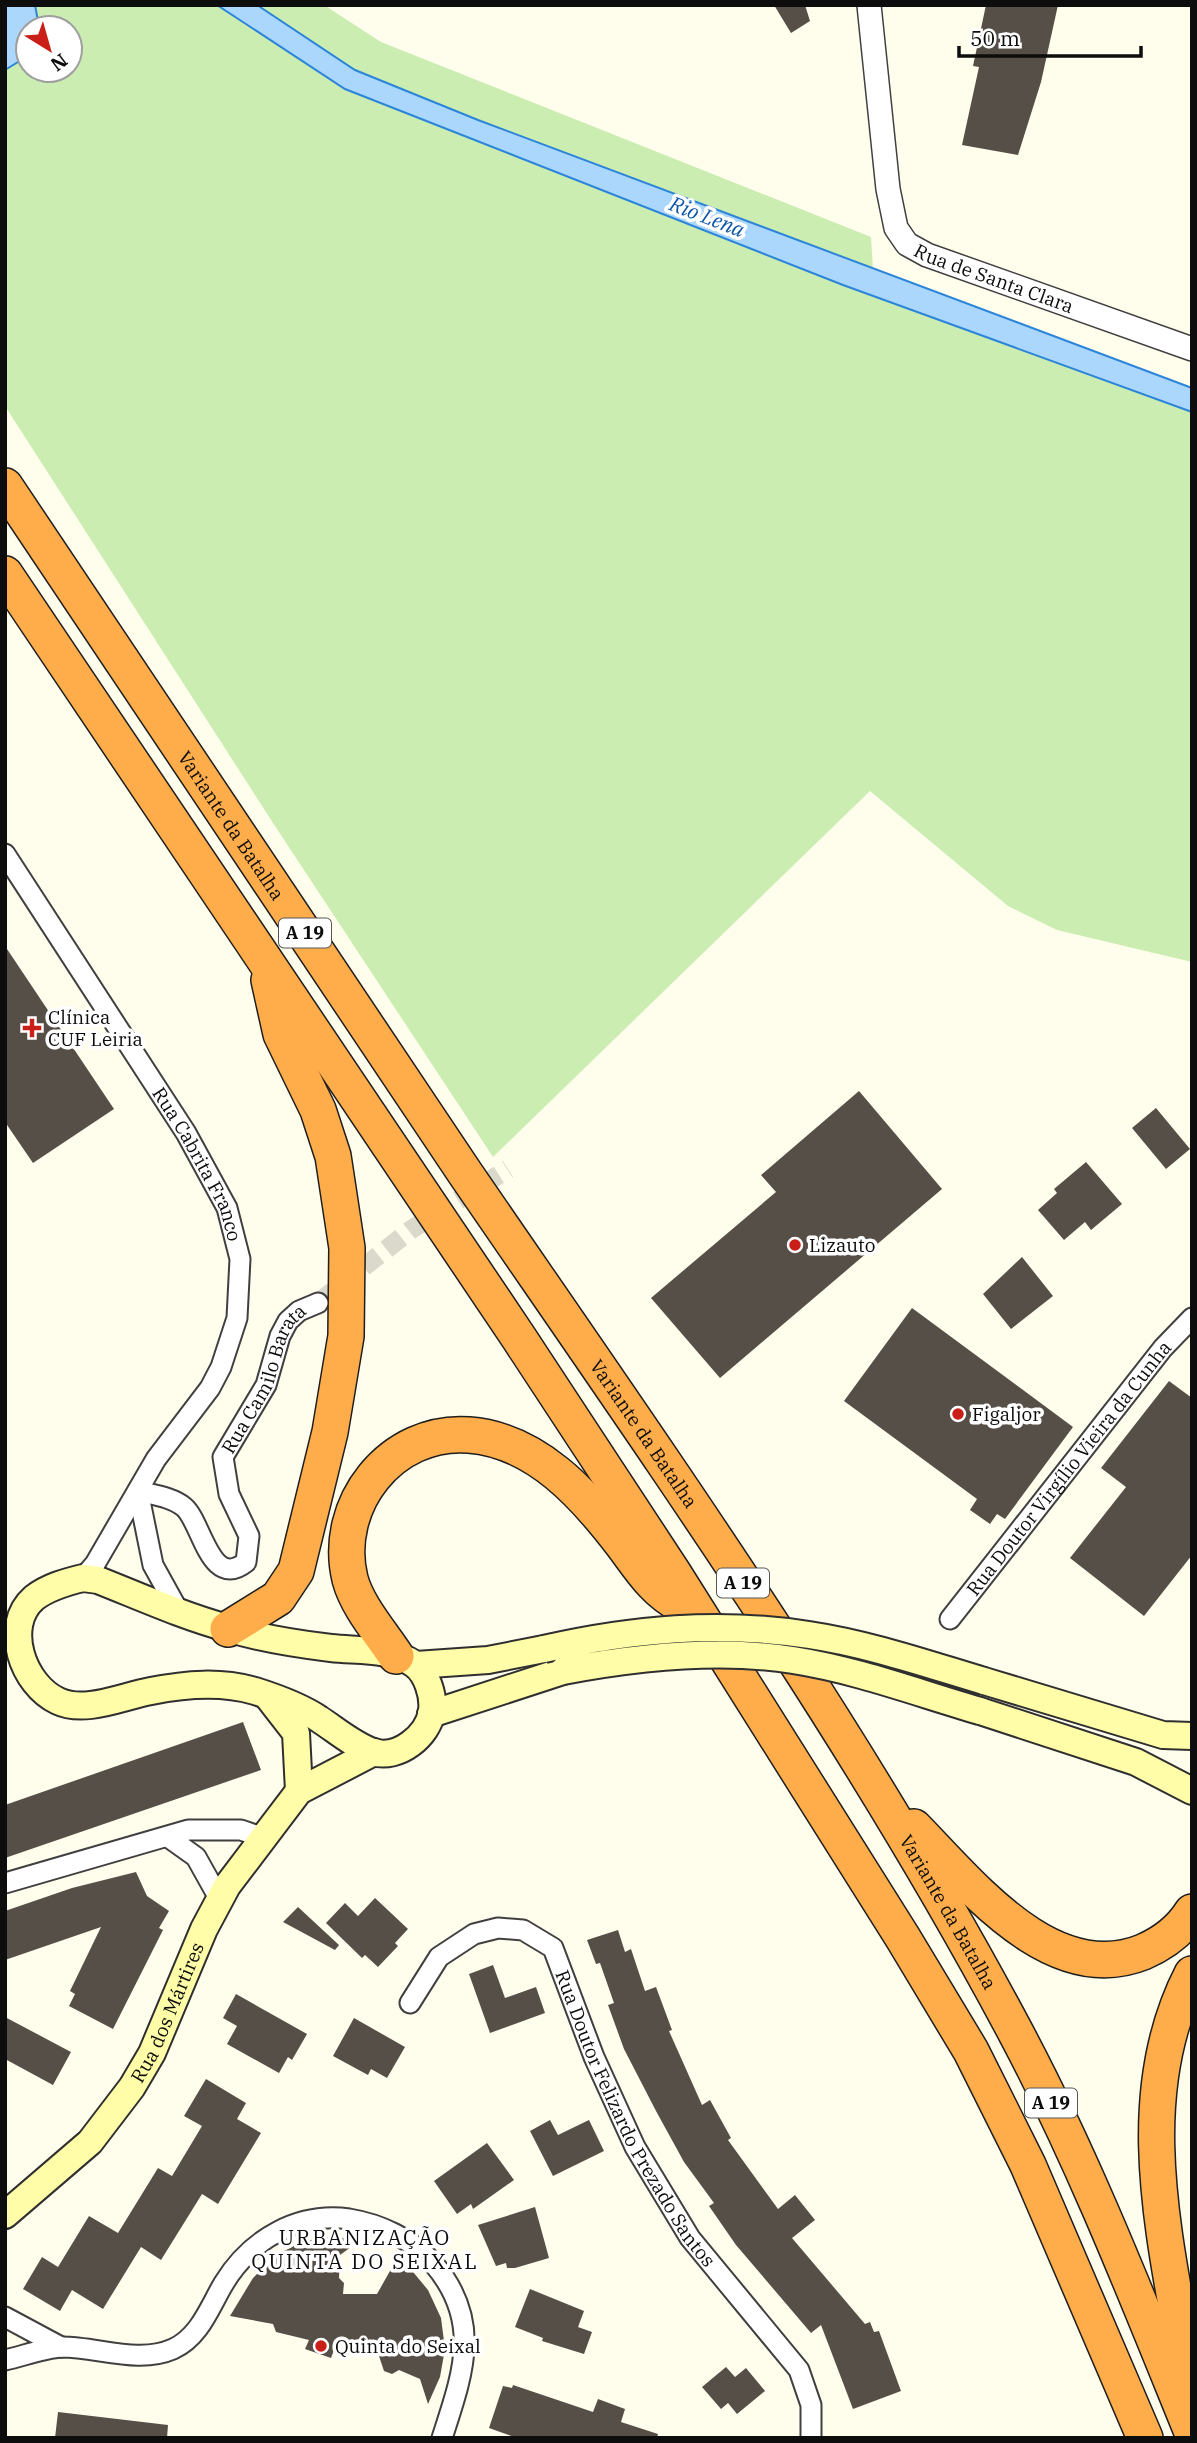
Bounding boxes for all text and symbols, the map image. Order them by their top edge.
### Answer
north arrow [14,14,84,84]
scale bar [959,14,1141,58]
text: 50 m [970,24,1020,52]
text: N [46,48,72,77]
water label: Rio Lena [665,189,749,243]
street label: Rua de Santa Clara [910,238,1077,318]
street label: Variante da Batalha [173,746,290,905]
road number: A 19 [279,918,331,948]
place label: Clínica CUF Leiria [48,1005,143,1051]
marker: Clínica CUF Leiria [22,1018,42,1038]
street label: Rua Cabrita Franco [147,1083,247,1244]
place label: Lizauto [809,1233,875,1257]
marker: Lizauto [787,1237,803,1253]
street label: Rua Camilo Barata [216,1299,311,1458]
street label: Rua Doutor Virgílio Vieira da Cunha [961,1335,1176,1600]
street label: Variante da Batalha [585,1355,703,1512]
place label: Figaljor [972,1402,1041,1426]
marker: Figaljor [950,1406,966,1422]
road number: A 19 [717,1568,769,1598]
street label: Variante da Batalha [894,1830,1002,1993]
street label: Rua dos Mártires [125,1939,209,2087]
street label: Rua Doutor Felizardo Prezado Santos [550,1967,721,2272]
road number: A 19 [1025,2088,1077,2118]
district label: URBANIZAÇÃO QUINTA DO SEIXAL [251,2223,479,2275]
place label: Quinta do Seixal [335,2334,481,2358]
marker: Quinta do Seixal [313,2338,329,2354]

